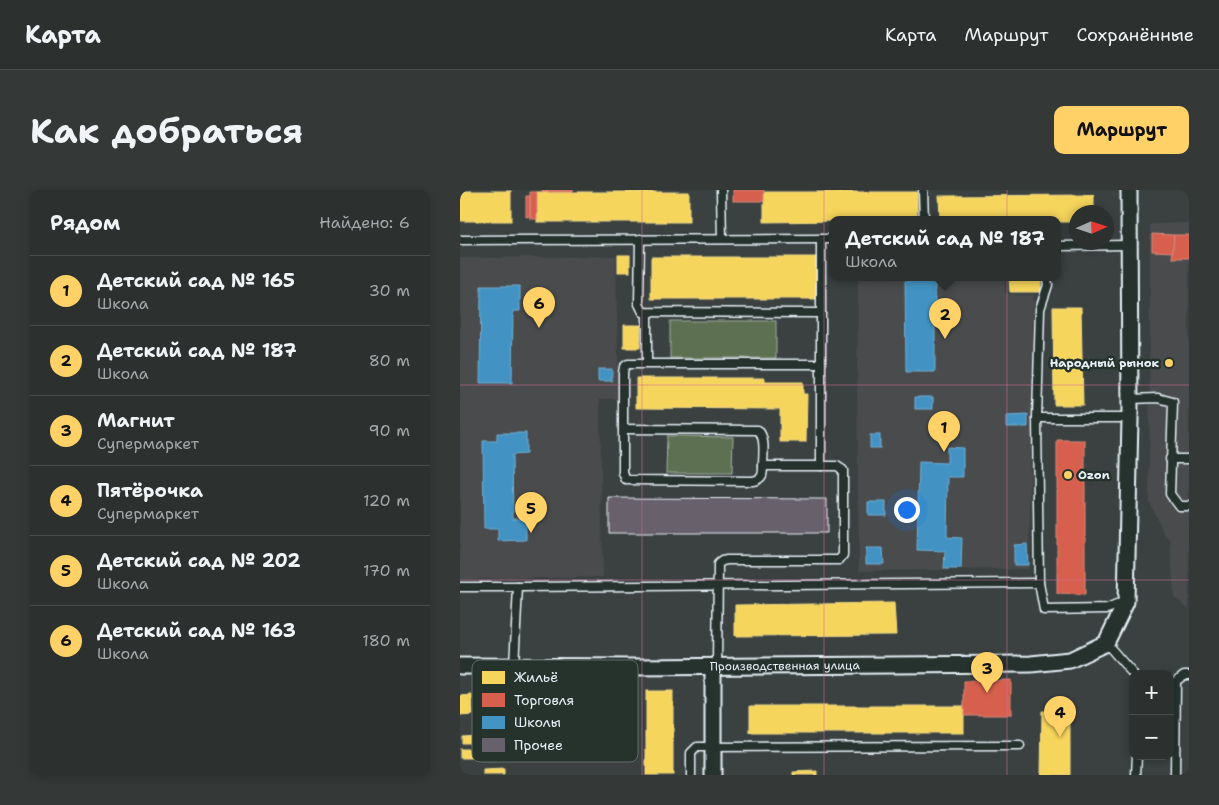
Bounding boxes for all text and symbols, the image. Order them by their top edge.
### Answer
text: Карта [25,19,101,51]
text: Карта [885,23,936,47]
text: Маршрут [964,23,1048,47]
text: Сохранённые [1076,23,1194,47]
button: Маршрут [1054,106,1189,154]
text: Как добраться [30,107,303,154]
north arrow [1069,205,1114,250]
text: Рядом [50,209,120,237]
text: Найдено: 6 [319,212,410,233]
popup [829,216,1061,281]
text: Детский сад № 187 [845,226,1045,251]
text: Школа [845,251,897,272]
text: Детский сад № 165 [97,268,295,293]
text: 1 [62,280,70,301]
text: 30 m [369,280,410,301]
pin: 6 [523,287,555,328]
text: Школа [97,293,149,314]
pin: 2 [929,298,961,339]
text: Детский сад № 187 [97,338,297,363]
text: 2 [60,350,72,371]
text: 80 m [369,350,410,371]
place label: Народный рынок [1050,355,1159,371]
marker: Народный рынок [1163,357,1175,369]
text: Школа [97,363,149,384]
text: Магнит [97,408,175,433]
pin: 1 [928,411,960,452]
text: 3 [60,420,72,441]
text: 90 m [369,420,410,441]
text: Супермаркет [97,433,199,454]
place label: Ozon [1078,467,1110,483]
marker: Ozon [1062,469,1074,481]
text: Пятёрочка [97,478,203,503]
text: 4 [60,490,72,511]
text: 120 m [363,490,410,511]
pin: 5 [515,492,547,533]
your location [894,497,920,523]
text: Супермаркет [97,503,199,524]
text: Детский сад № 202 [97,548,300,573]
text: 5 [61,560,71,581]
text: 170 m [363,560,410,581]
text: Школа [97,573,149,594]
text: Детский сад № 163 [97,618,296,643]
text: 6 [60,630,72,651]
text: 180 m [362,630,410,651]
text: Школа [97,643,149,664]
pin: 3 [971,652,1003,693]
street label: Производственная улица [710,657,861,674]
legend [472,660,638,762]
text: Жильё [514,668,558,686]
map controls [1129,670,1174,760]
button: + [1129,670,1174,715]
text: Торговля [514,691,574,709]
pin: 4 [1044,696,1076,737]
text: Школы [514,713,561,731]
button: − [1129,715,1174,760]
text: Прочее [514,736,563,754]

